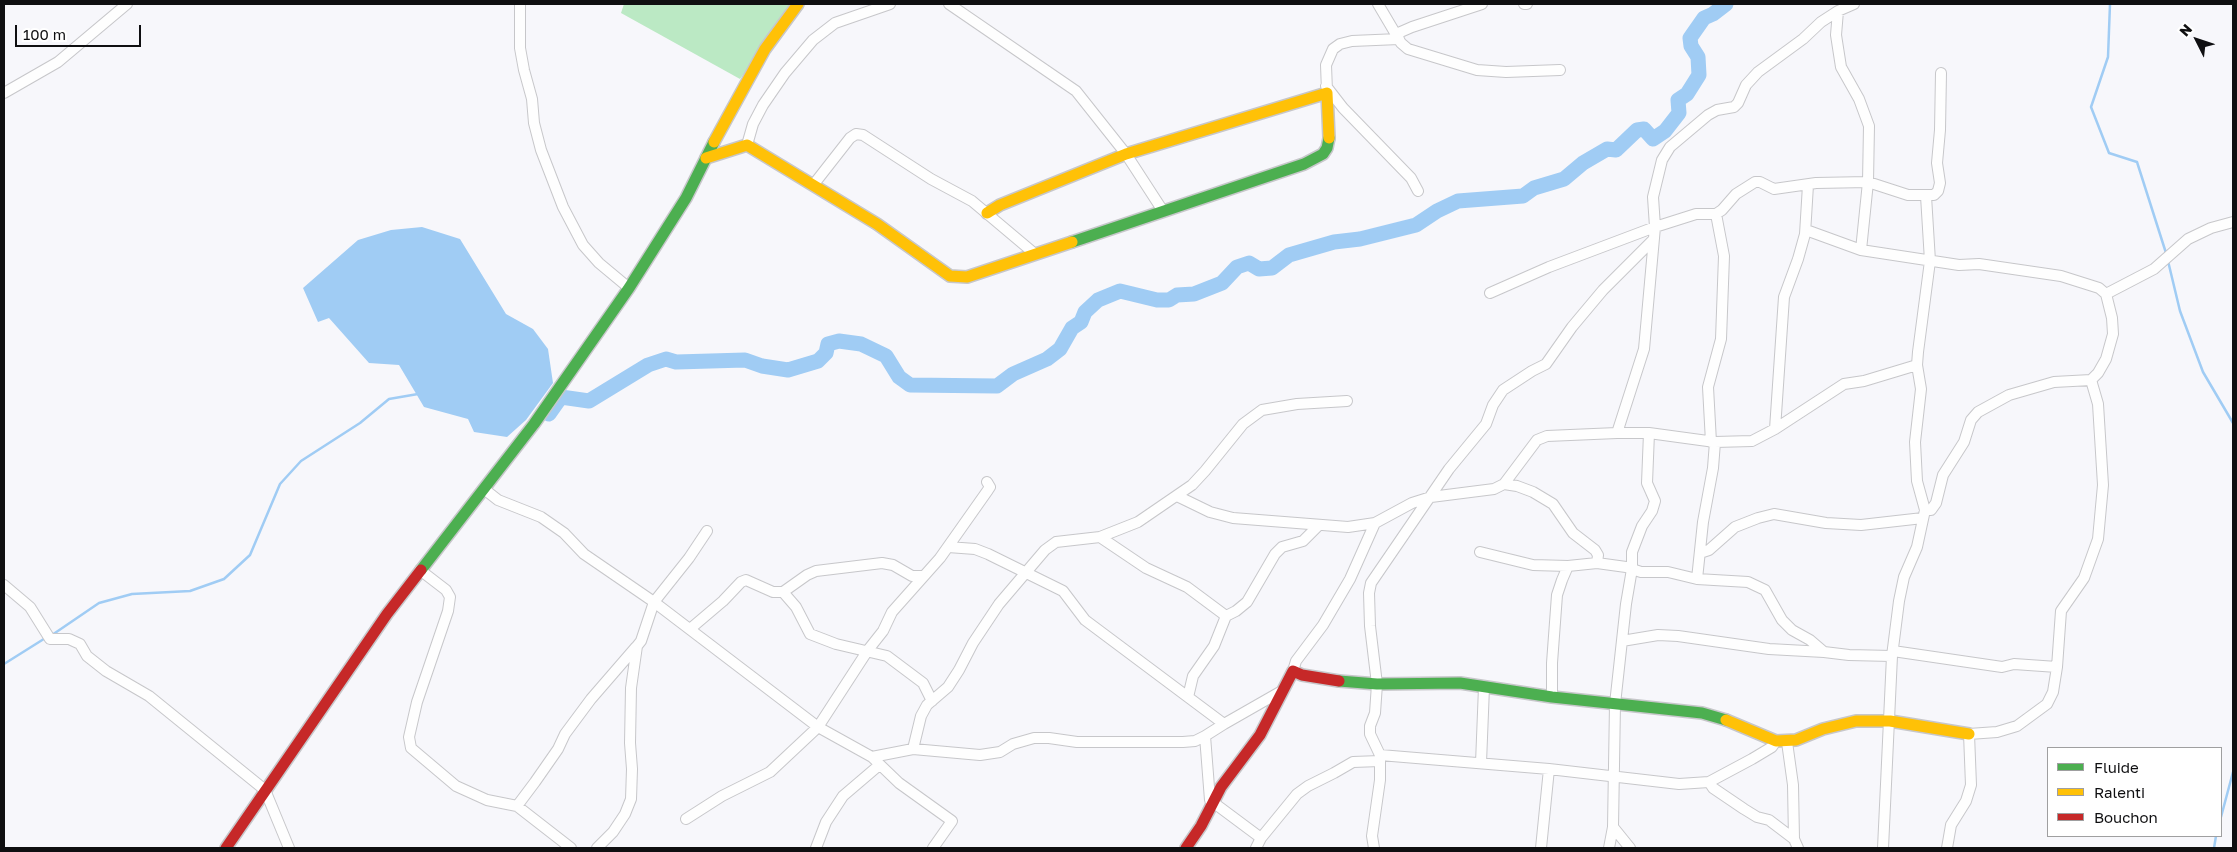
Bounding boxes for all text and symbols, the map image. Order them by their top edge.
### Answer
scale bar [18,15,144,47]
north arrow [2172,15,2222,65]
text: N [2175,20,2195,39]
text: 100 m [23,25,66,43]
legend [2047,747,2222,837]
text: Fluide [2094,758,2139,776]
text: Ralenti [2094,783,2145,801]
text: Bouchon [2094,808,2158,826]

